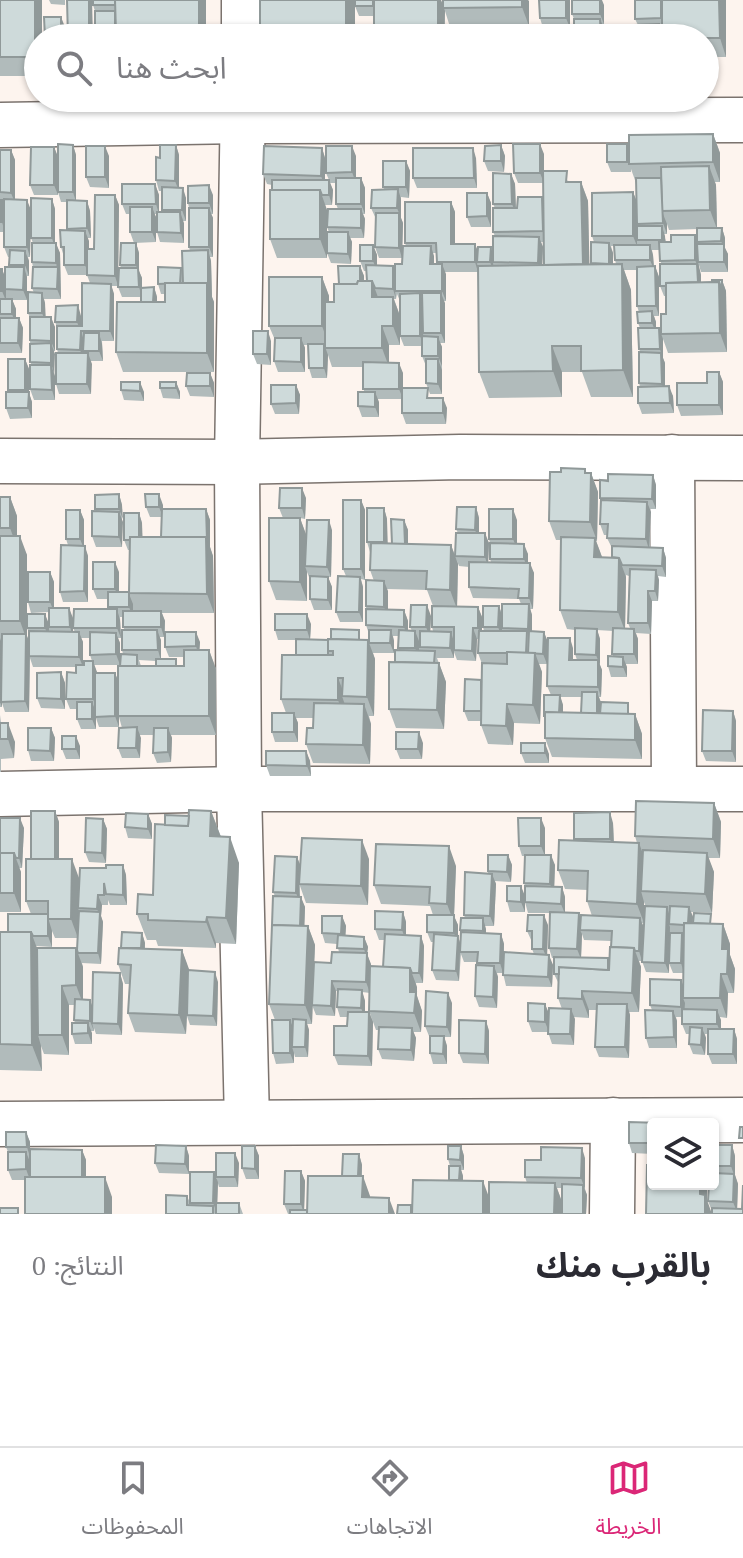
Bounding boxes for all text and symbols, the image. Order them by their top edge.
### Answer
search box [24,24,719,112]
icon: search [52,46,96,90]
text: ابحث هنا [116,47,227,87]
map controls [647,1118,719,1190]
button: layers [647,1118,719,1190]
text: بالقرب منك [536,1242,711,1287]
text: النتائج: 0 [32,1248,124,1282]
tab: المحفوظات [82,1456,184,1550]
tab: الاتجاهات [347,1456,433,1550]
tab: الخريطة [596,1456,662,1550]

